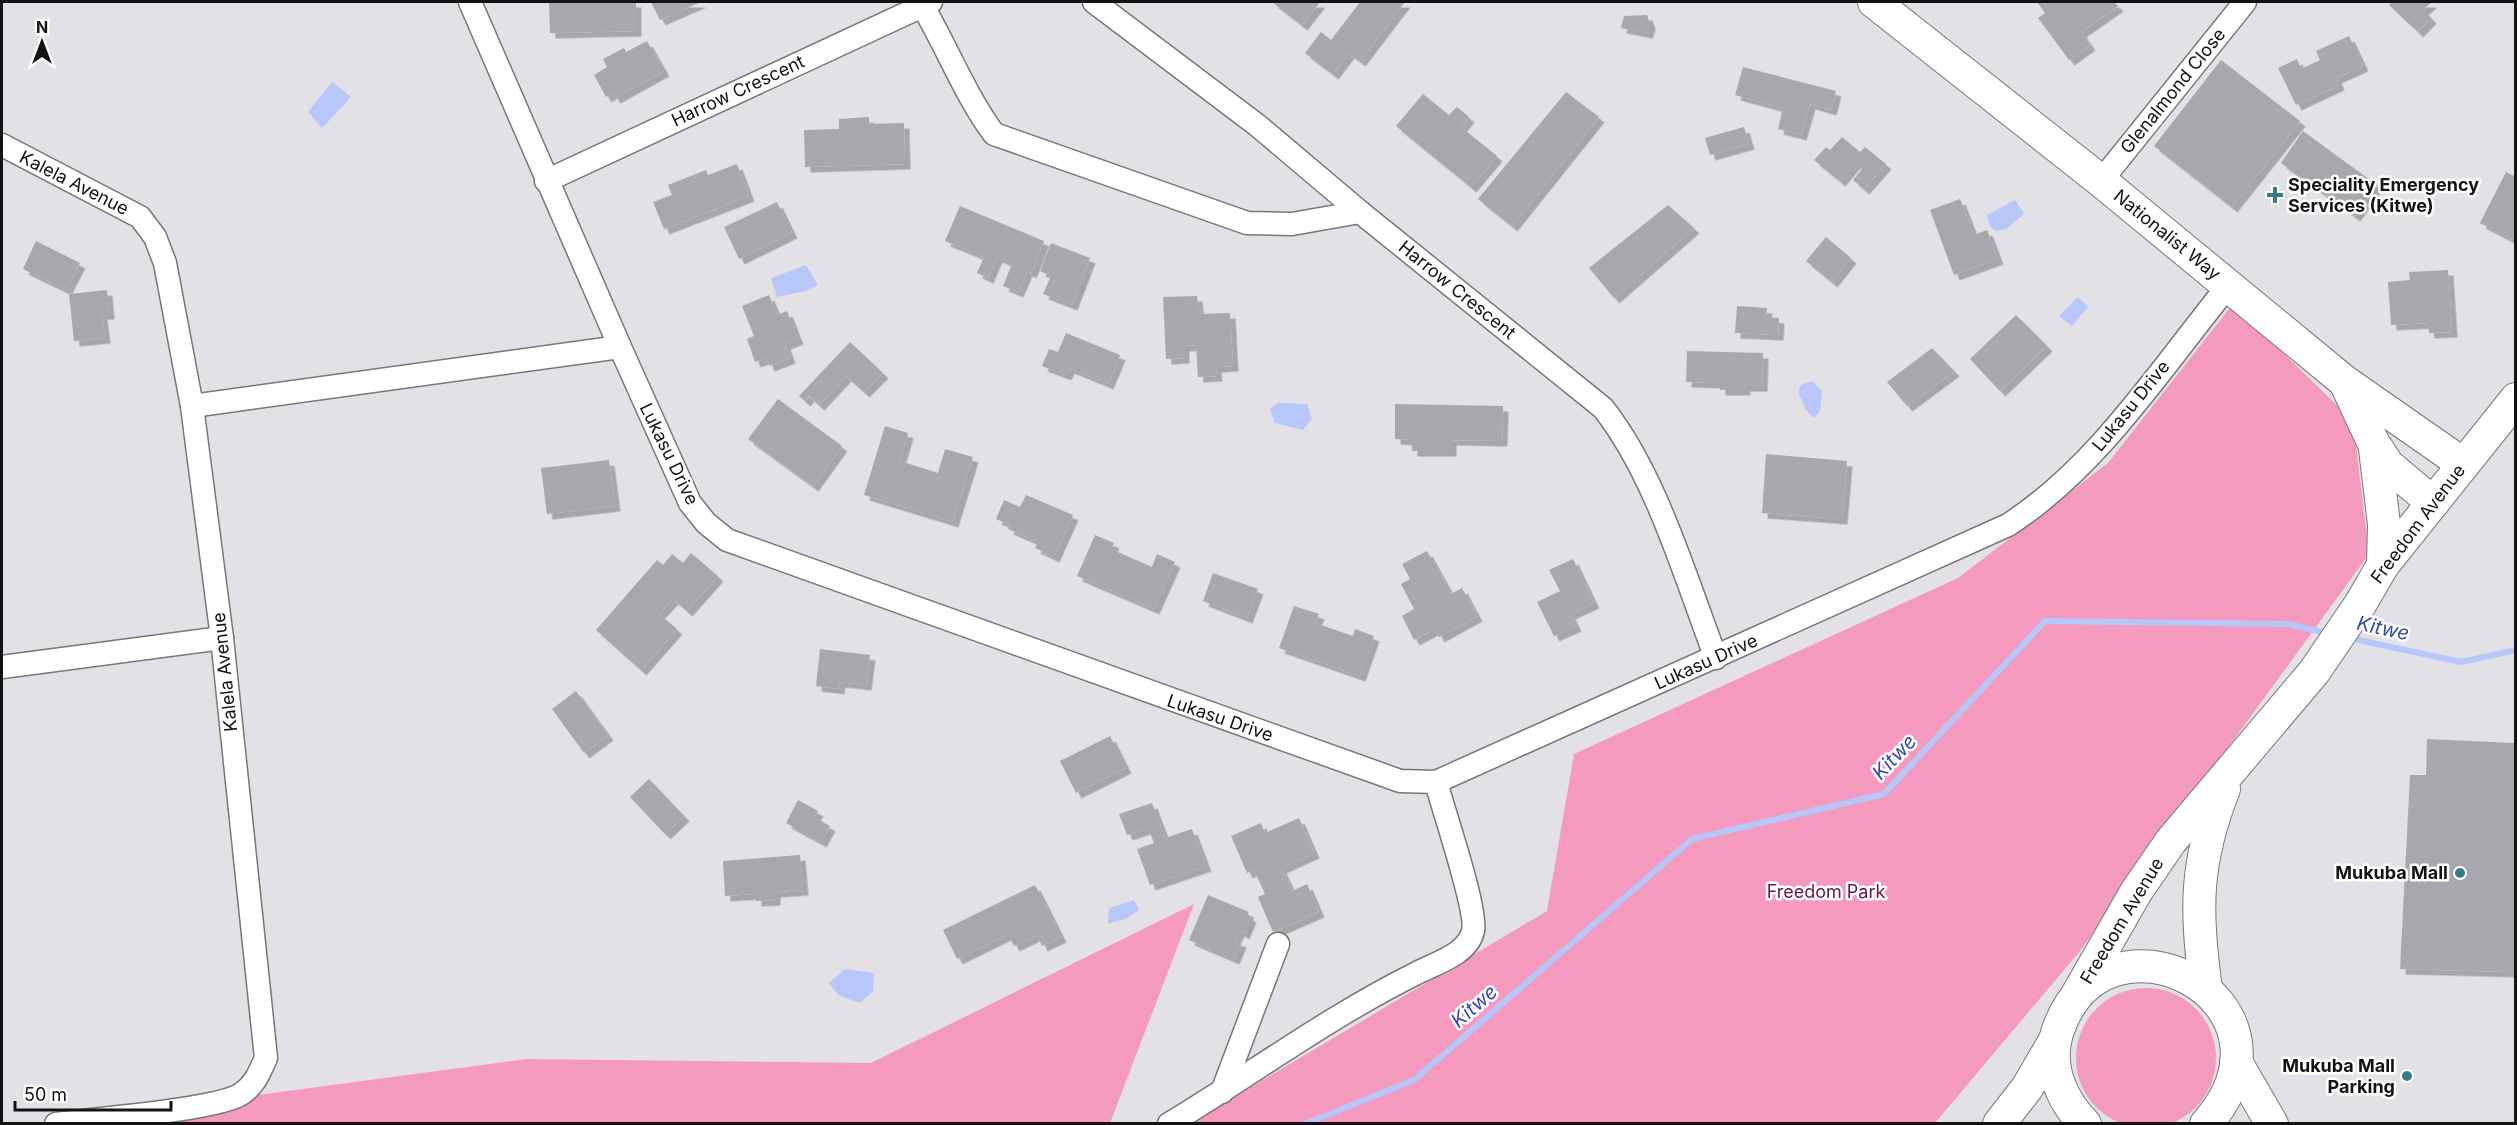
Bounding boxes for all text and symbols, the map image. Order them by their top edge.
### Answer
north arrow [12,12,72,72]
text: N [36,17,48,37]
street label: Glenalmond Close [2116,24,2230,158]
street label: Harrow Crescent [668,51,808,131]
street label: Kalela Avenue [16,146,132,219]
place label: Speciality Emergency Services (Kitwe) [2288,174,2479,216]
street label: Nationalist Way [2110,185,2225,284]
marker: Speciality Emergency Services (Kitwe) [2266,186,2284,204]
street label: Harrow Crescent [1395,236,1520,343]
street label: Lukasu Drive [2088,356,2174,455]
street label: Lukasu Drive [636,399,703,508]
street label: Freedom Avenue [2366,460,2469,587]
street label: Kalela Avenue [208,611,241,733]
water label: Kitwe [2355,611,2411,645]
street label: Lukasu Drive [1651,629,1761,694]
street label: Lukasu Drive [1164,690,1276,745]
water label: Kitwe [1867,730,1921,784]
street label: Freedom Avenue [2076,854,2168,988]
place label: Mukuba Mall [2335,862,2448,883]
marker: Mukuba Mall [2453,866,2467,880]
park label: Freedom Park [1767,881,1885,902]
water label: Kitwe [1446,980,1502,1032]
place label: Mukuba Mall Parking [2282,1055,2395,1097]
marker: Mukuba Mall Parking [2400,1069,2414,1083]
scale bar [15,1074,171,1112]
text: 50 m [24,1084,67,1105]

